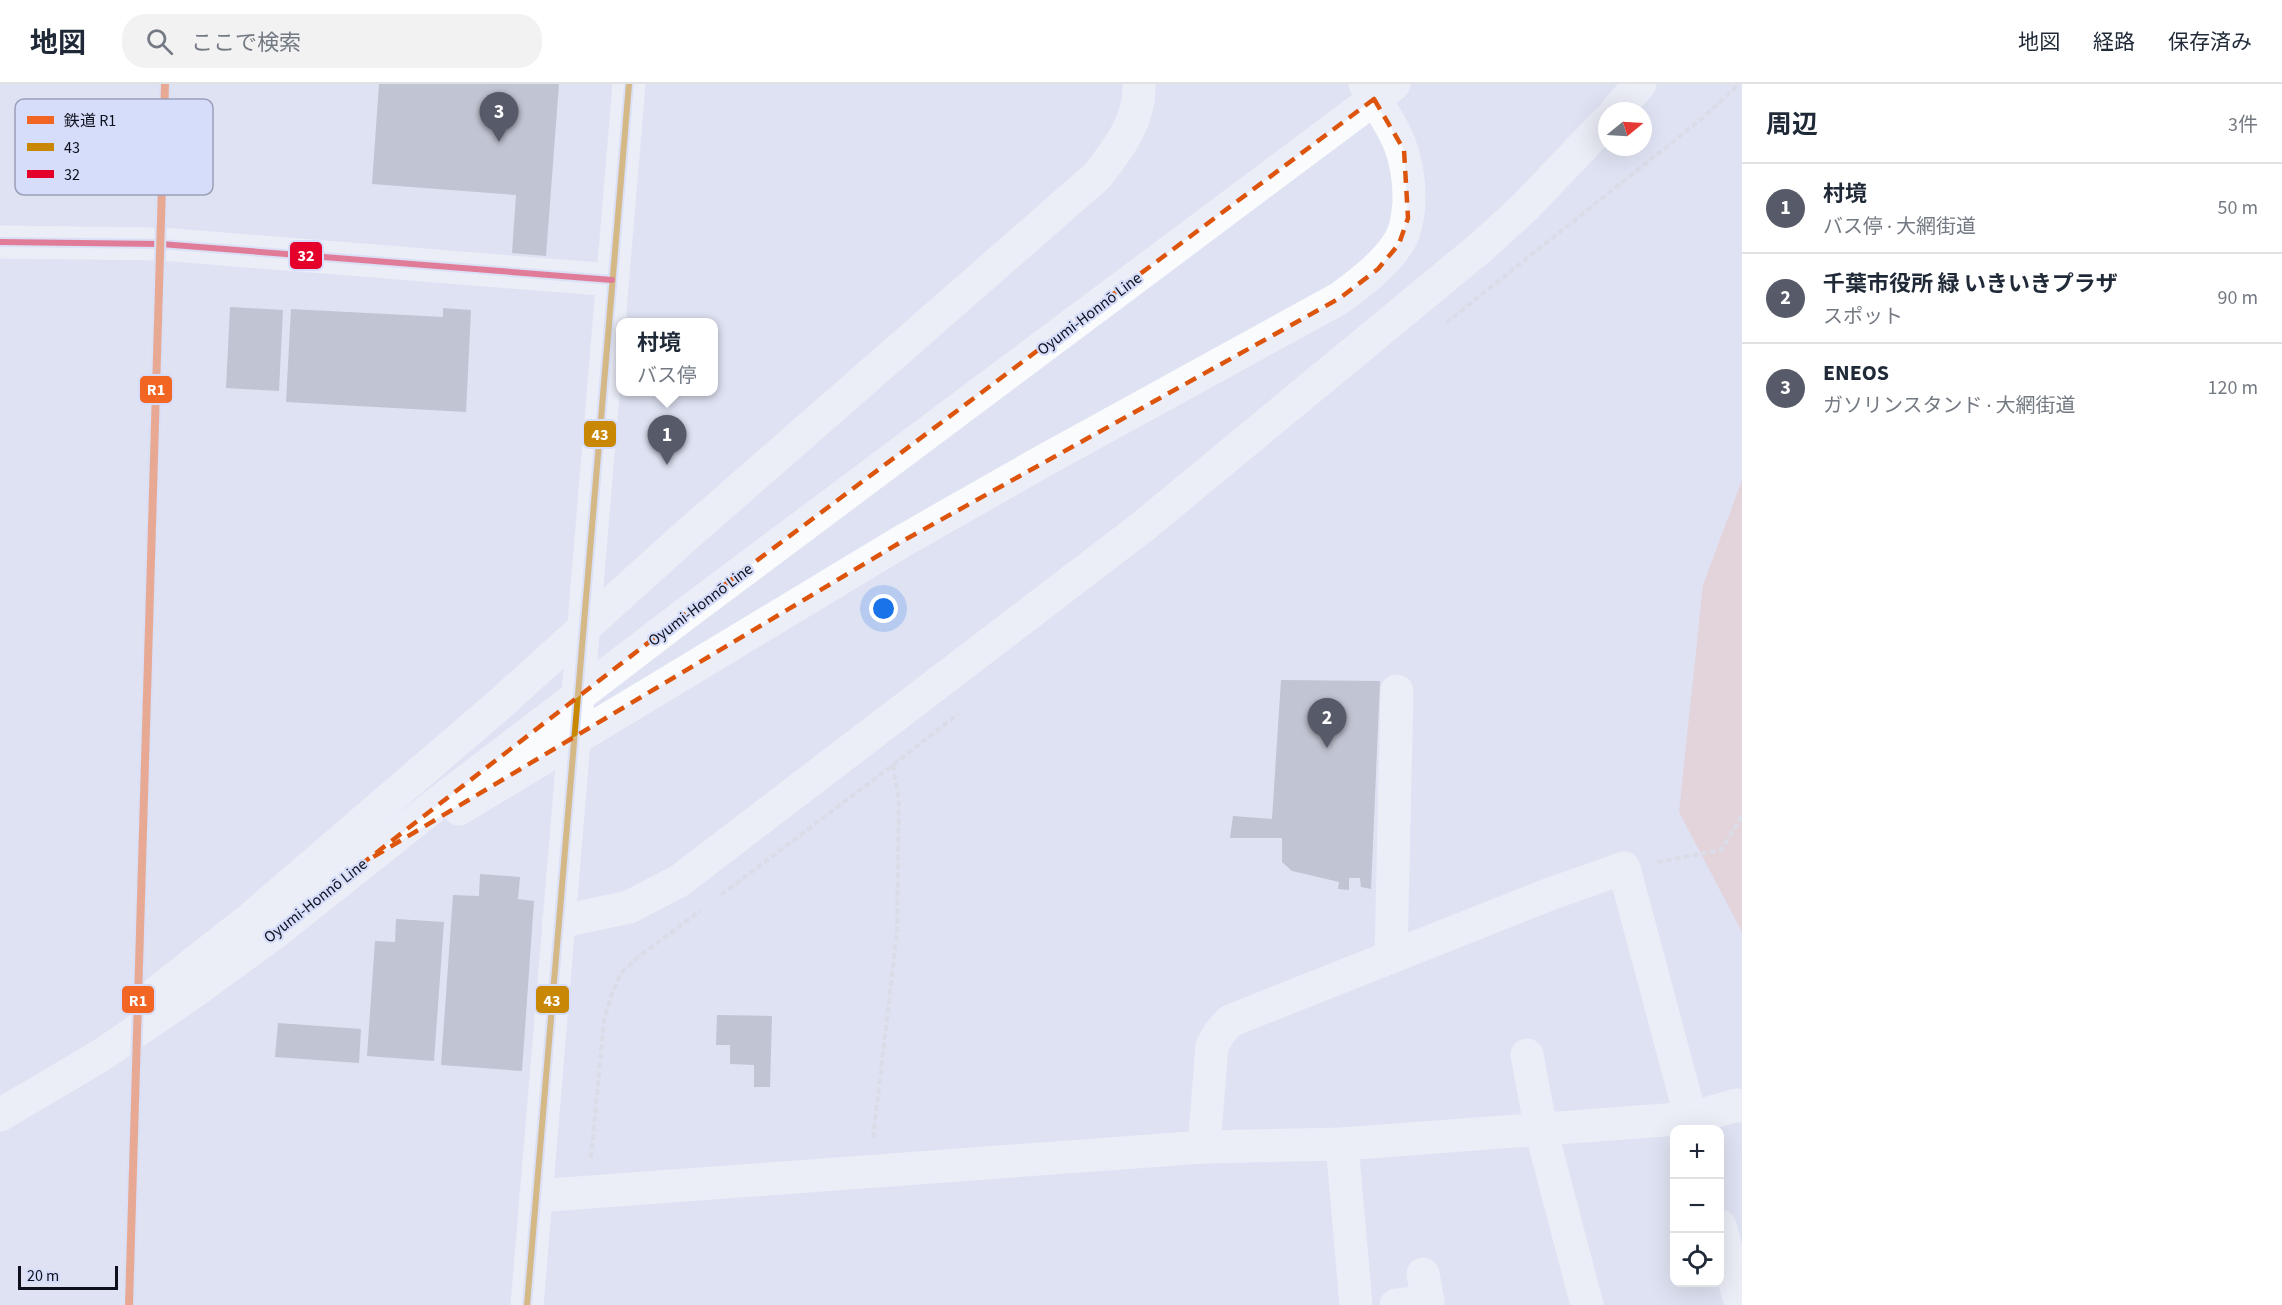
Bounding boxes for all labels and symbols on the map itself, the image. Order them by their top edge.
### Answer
pin: 3 [480,92,518,142]
legend [15,99,213,195]
north arrow [1598,102,1652,156]
text: 鉄道 R1 [64,110,116,132]
text: 43 [64,137,80,159]
text: 32 [64,164,80,186]
line badge: 32 [289,241,323,270]
text: 32 [298,245,314,267]
street label: Oyumi-Honnō Line [1033,267,1147,360]
line badge: R1 [139,375,173,404]
text: R1 [147,379,165,401]
pin: 1 [648,416,686,465]
line badge: 43 [583,420,617,448]
text: 43 [592,424,608,446]
street label: Oyumi-Honnō Line [644,558,758,651]
your location [869,594,898,623]
pin: 2 [1308,698,1346,748]
street label: Oyumi-Honnō Line [259,853,372,948]
line badge: R1 [121,985,155,1014]
line badge: 43 [535,985,570,1014]
text: R1 [129,990,147,1012]
text: 43 [544,990,560,1012]
scale bar [18,1263,118,1290]

